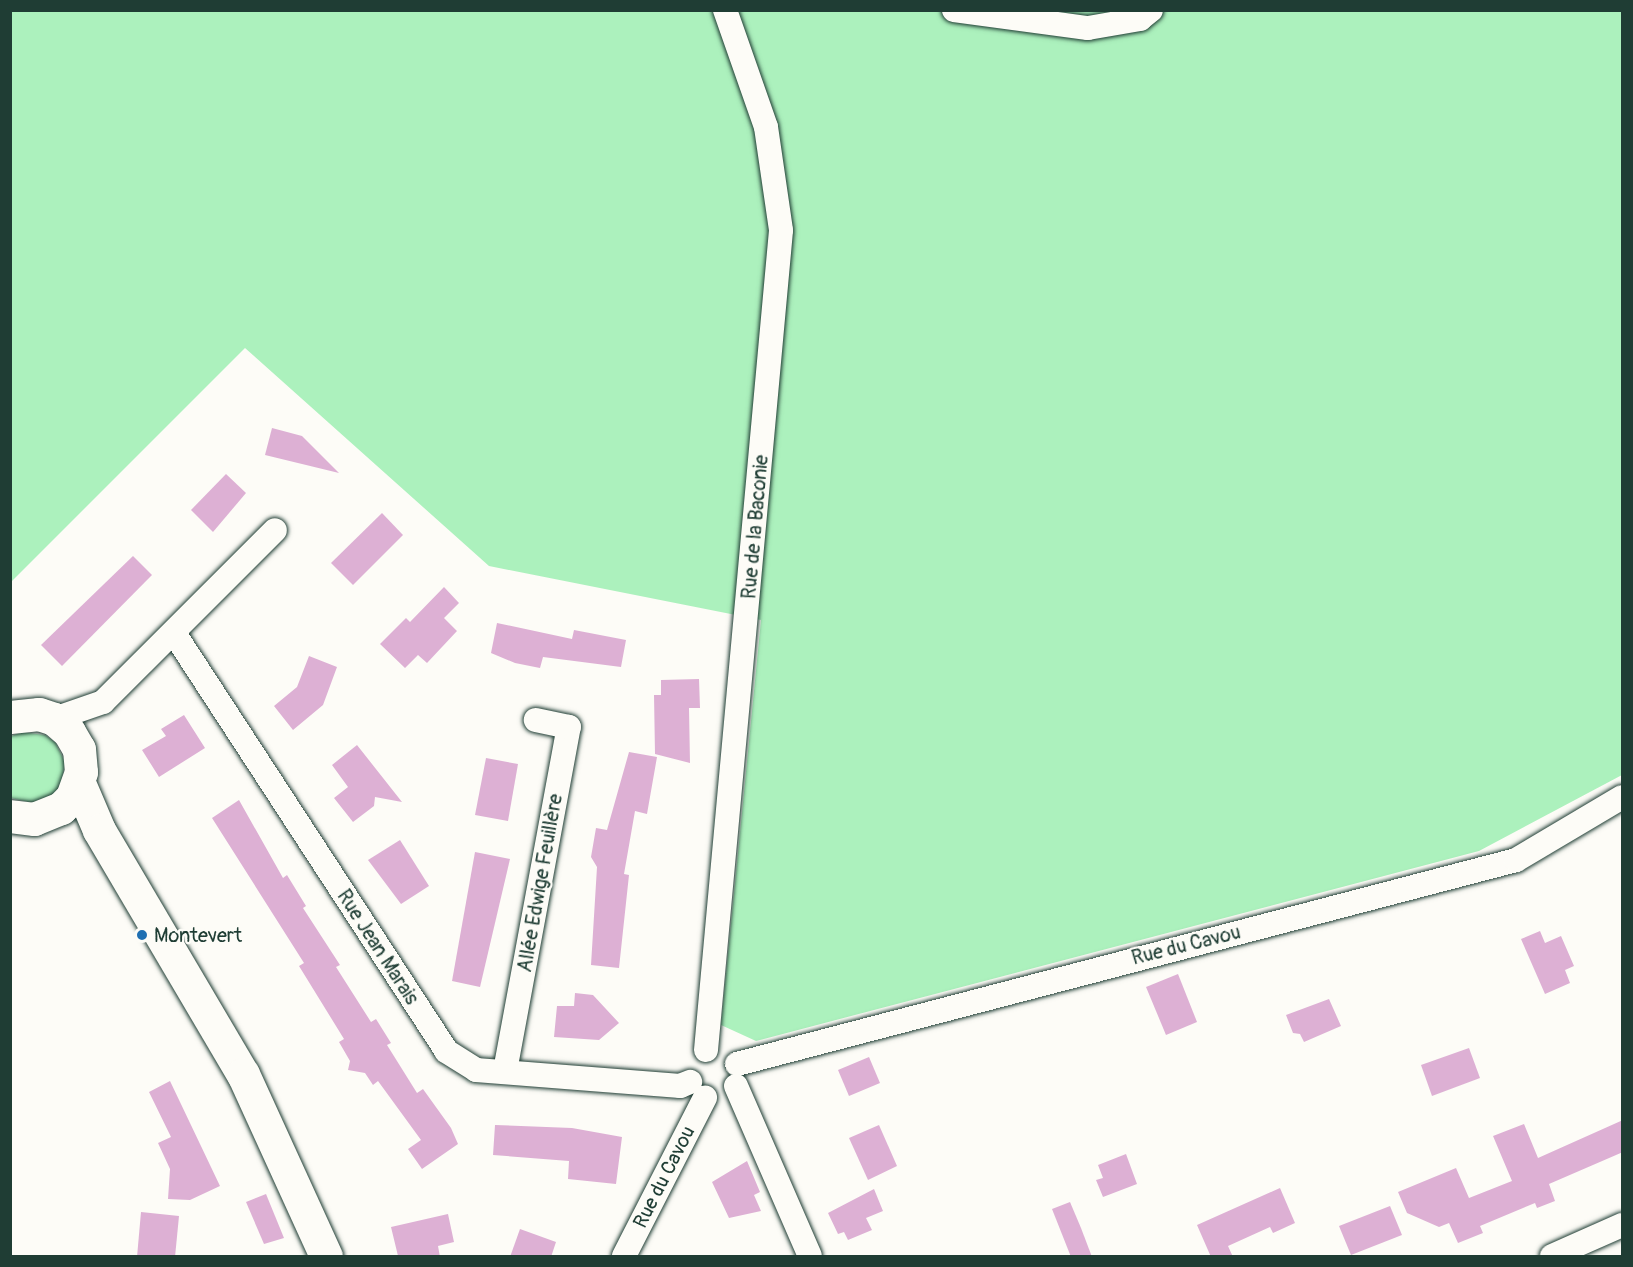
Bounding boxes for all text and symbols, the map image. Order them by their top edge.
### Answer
street label: Rue de la Baconie [737,454,773,600]
street label: Allée Edwige Feuillère [513,792,567,974]
street label: Rue Jean Marais [332,885,424,1009]
street label: Rue du Cavou [1129,920,1243,970]
place label: Montevert [154,923,242,947]
marker: Montevert [135,928,149,942]
street label: Rue du Cavou [628,1122,700,1232]

